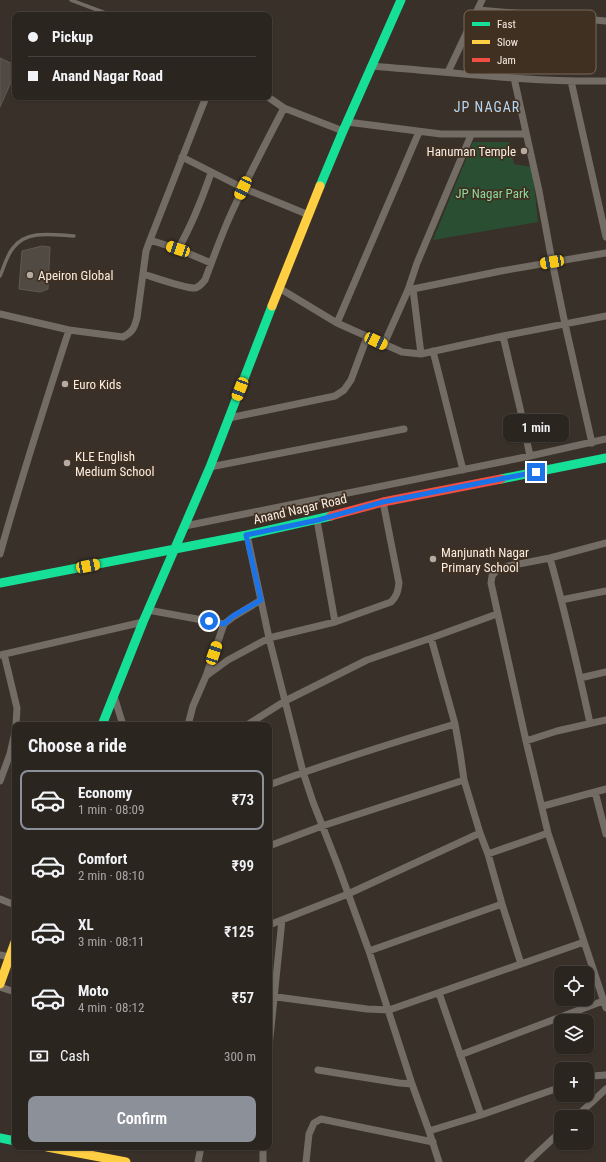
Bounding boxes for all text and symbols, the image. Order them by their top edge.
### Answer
legend [464,10,596,74]
text: Fast [497,18,516,31]
text: Pickup [52,28,93,46]
text: Slow [497,36,518,49]
text: Jam [497,54,516,67]
text: Anand Nagar Road [52,67,163,85]
district label: JP NAGAR [454,99,520,115]
place label: Hanuman Temple [427,144,516,159]
marker: Hanuman Temple [519,146,529,156]
car [232,175,254,201]
park label: JP Nagar Park [455,186,529,201]
car [165,240,191,258]
car [539,254,565,270]
place label: Apeiron Global [38,268,113,283]
marker: Apeiron Global [25,270,35,280]
car [363,330,389,352]
car [230,376,250,402]
place label: Euro Kids [73,377,122,392]
marker: Euro Kids [60,379,70,389]
callout: 1 min [503,414,569,442]
text: 1 min [522,420,550,435]
place label: KLE English Medium School [75,449,154,479]
marker: KLE English Medium School [62,458,72,468]
route end [527,463,545,481]
street label: Anand Nagar Road [252,491,348,527]
place label: Manjunath Nagar Primary School [441,545,529,575]
marker: Manjunath Nagar Primary School [428,554,438,564]
car [75,558,101,574]
route start [200,612,218,630]
car [204,640,224,666]
text: Choose a ride [28,735,127,756]
icon: car [30,782,66,818]
text: Economy [78,784,132,802]
text: ₹73 [232,791,254,809]
text: 1 min · 08:09 [78,802,144,817]
icon: car [30,848,66,884]
text: Comfort [78,850,127,868]
text: ₹99 [232,857,254,875]
text: 2 min · 08:10 [78,868,144,883]
icon: car [30,914,66,950]
text: XL [78,916,94,934]
text: ₹125 [224,923,254,941]
text: 3 min · 08:11 [78,934,144,949]
map controls [554,966,594,1150]
button: locate [554,966,594,1006]
icon: car [30,980,66,1016]
text: Moto [78,982,109,1000]
text: ₹57 [232,989,254,1007]
text: 4 min · 08:12 [78,1000,144,1015]
button: layers [554,1014,594,1054]
icon: cash [28,1045,50,1067]
text: Cash [60,1047,90,1065]
text: 300 m [224,1049,256,1064]
button: + [554,1062,594,1102]
button: Confirm [28,1096,256,1142]
button: − [554,1110,594,1150]

